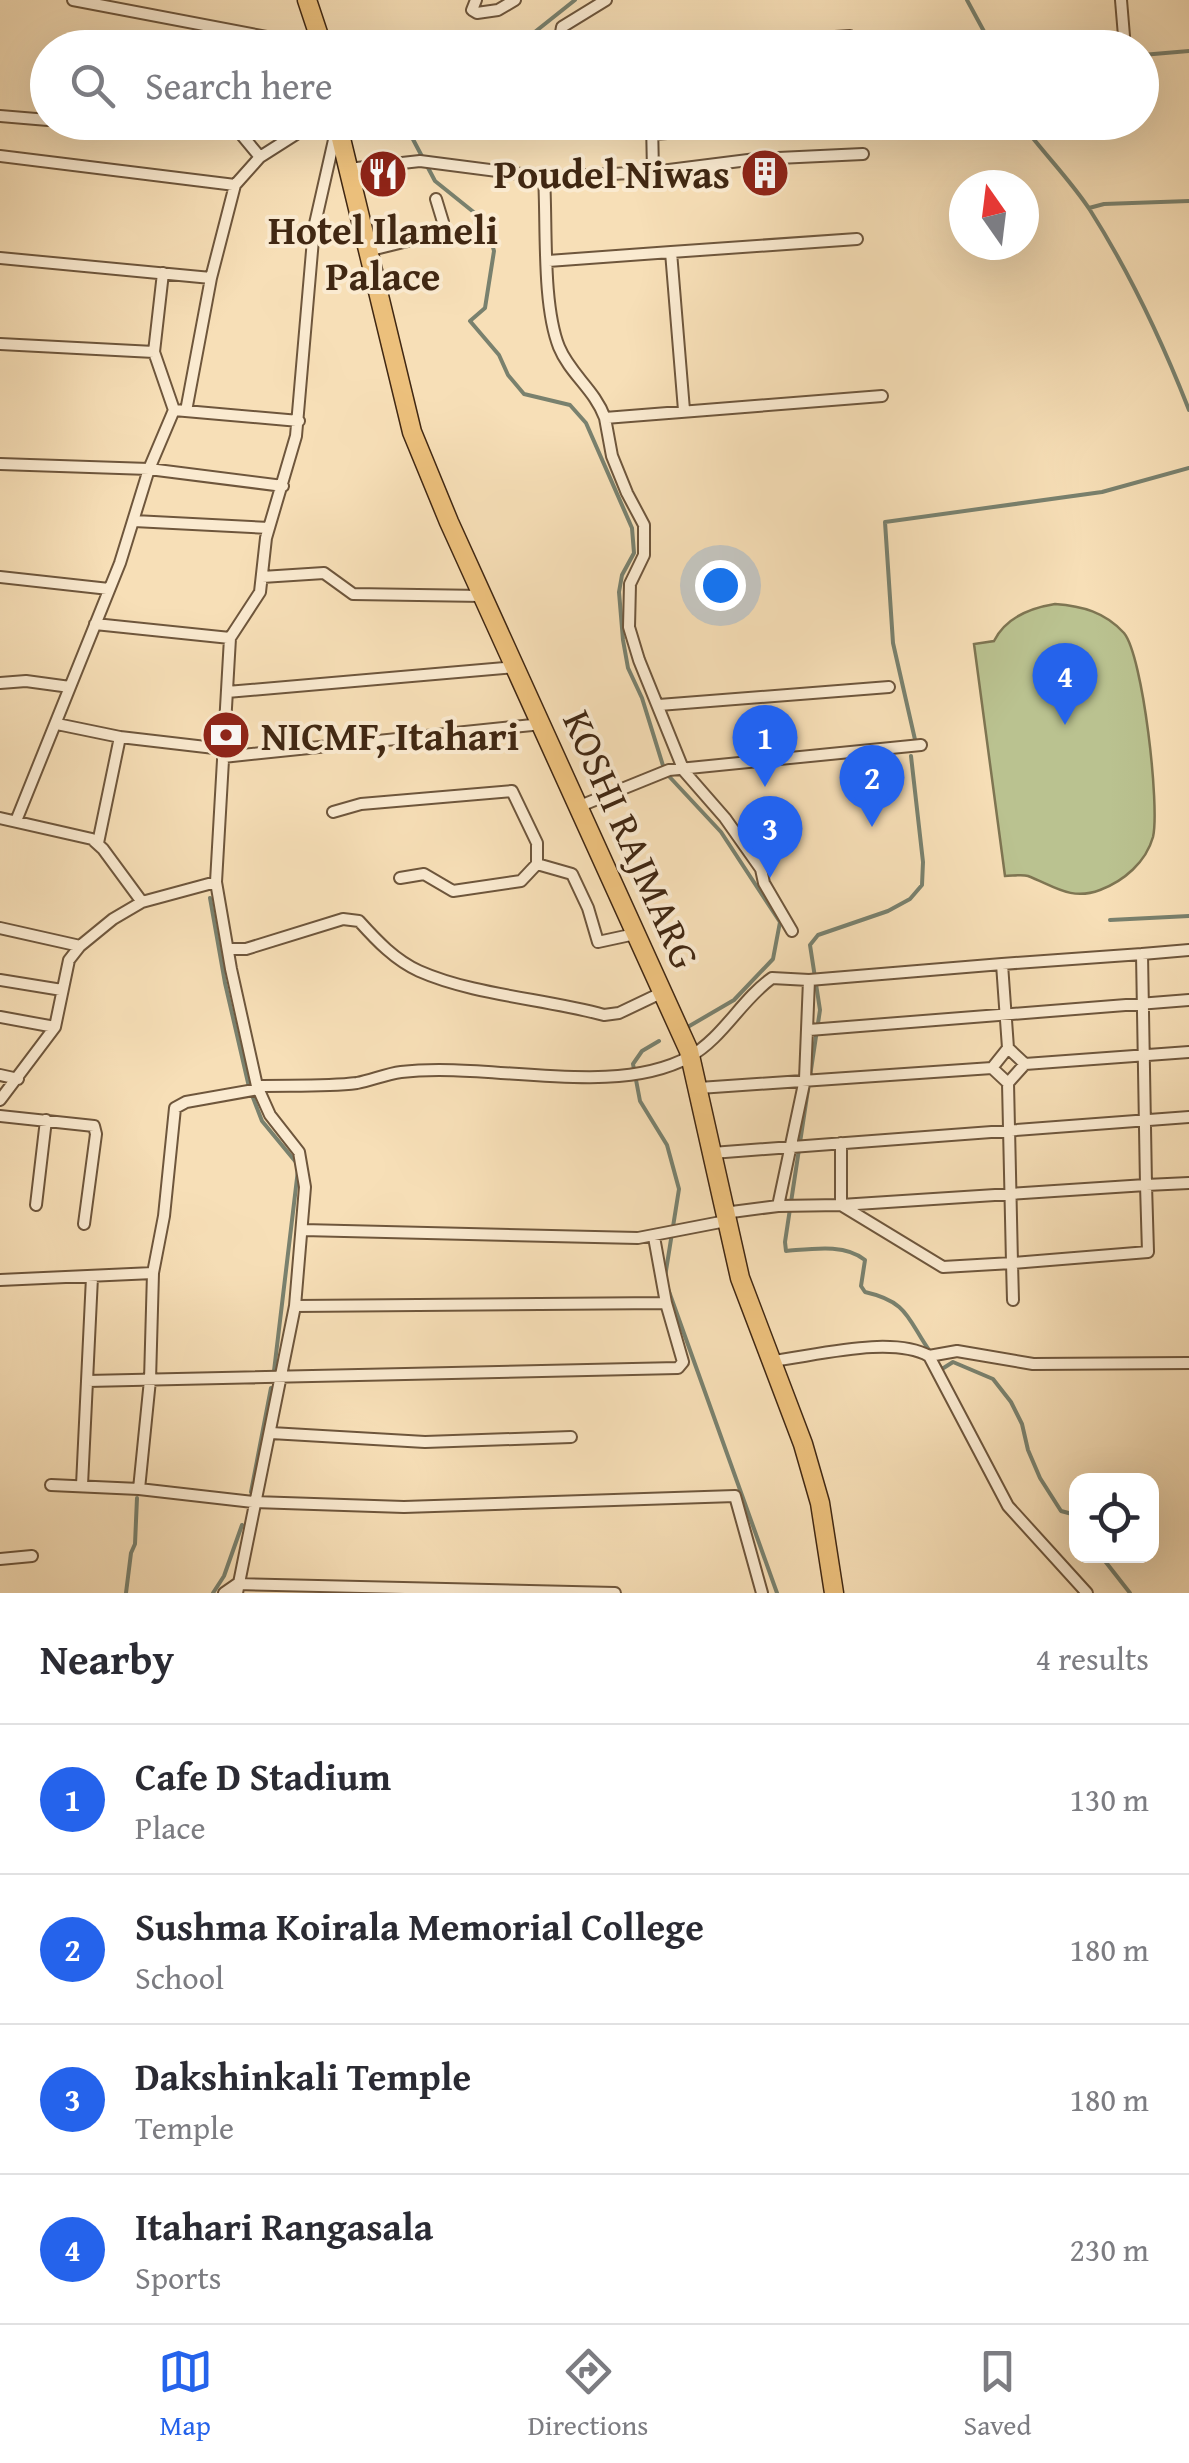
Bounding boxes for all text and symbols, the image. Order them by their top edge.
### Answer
search box [30,30,1159,140]
text: Search here [145,57,333,113]
icon: search [65,58,120,113]
place label: Poudel Niwas [494,144,730,203]
building icon: Poudel Niwas [739,147,791,199]
restaurant icon: Hotel Ilameli Palace [357,148,409,200]
north arrow [949,170,1039,260]
place label: Hotel Ilameli Palace [268,200,498,305]
your location [695,560,746,611]
pin: 4 [1032,642,1098,725]
street label: KOSHI RAJMARG [549,700,715,978]
pin: 1 [732,704,798,787]
place label: NICMF, Itahari [261,706,519,765]
bank icon: NICMF, Itahari [200,709,252,761]
pin: 2 [840,744,904,827]
pin: 3 [738,796,802,878]
map controls [1069,1473,1159,1563]
button: locate [1069,1473,1159,1563]
text: Nearby [40,1628,174,1689]
text: 4 results [1036,1635,1149,1682]
text: Cafe D Stadium [135,1748,391,1804]
text: 1 [64,1776,81,1823]
text: 130 m [1070,1776,1149,1823]
text: Place [135,1804,206,1851]
text: Sushma Koirala Memorial College [135,1898,704,1954]
text: 2 [64,1926,81,1973]
text: 180 m [1070,1926,1149,1973]
text: School [135,1954,224,2001]
text: Dakshinkali Temple [135,2048,471,2104]
text: 3 [64,2076,81,2123]
text: 180 m [1070,2076,1149,2123]
text: Temple [135,2104,234,2151]
text: Itahari Rangasala [135,2198,433,2254]
text: 4 [64,2226,81,2273]
text: 230 m [1070,2226,1149,2273]
text: Sports [135,2254,221,2301]
tab: Map [158,2344,213,2445]
tab: Directions [528,2344,648,2445]
tab: Saved [964,2344,1031,2445]

